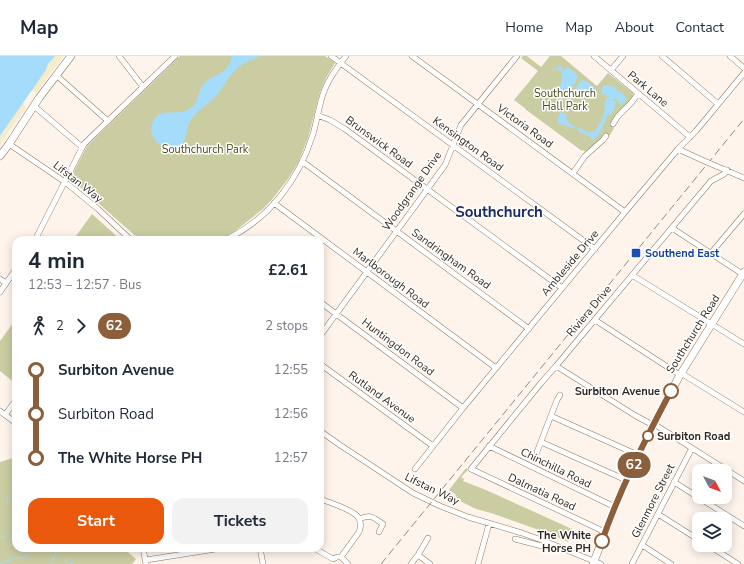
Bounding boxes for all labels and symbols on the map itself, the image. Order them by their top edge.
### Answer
street label: Park Lane [625,68,672,110]
park label: Southchurch Hall Park [534,86,596,114]
street label: Victoria Road [493,100,556,151]
street label: Brunswick Road [342,112,416,172]
street label: Kensington Road [430,113,506,175]
park label: Southchurch Park [162,142,249,157]
street label: Woodgrange Drive [379,148,445,234]
street label: Lifstan Way [50,158,106,206]
district label: Southchurch [455,202,543,222]
street label: Sandringham Road [408,225,494,293]
street label: Ambleside Drive [538,227,602,299]
street label: Marlborough Road [350,244,432,312]
place label: Southend East [645,246,720,261]
marker: Southend East [630,247,642,259]
street label: Riviera Drive [563,282,615,340]
street label: Southchurch Road [663,292,723,376]
street label: Huntingdon Road [359,315,437,379]
street label: Rutland Avenue [345,368,419,426]
marker: Surbiton Avenue [663,383,679,399]
place label: Surbiton Avenue [575,384,660,399]
place label: Surbiton Road [657,429,730,444]
marker: Surbiton Road [642,430,654,442]
street label: Chinchilla Road [518,444,594,492]
line badge: 62 [616,452,652,478]
street label: Glenmore Street [628,461,678,541]
north arrow [692,464,732,504]
street label: Lifstan Way [402,469,462,509]
street label: Dalmatia Road [506,470,578,514]
place label: The White Horse PH [537,528,591,556]
marker: The White Horse PH [594,533,610,549]

